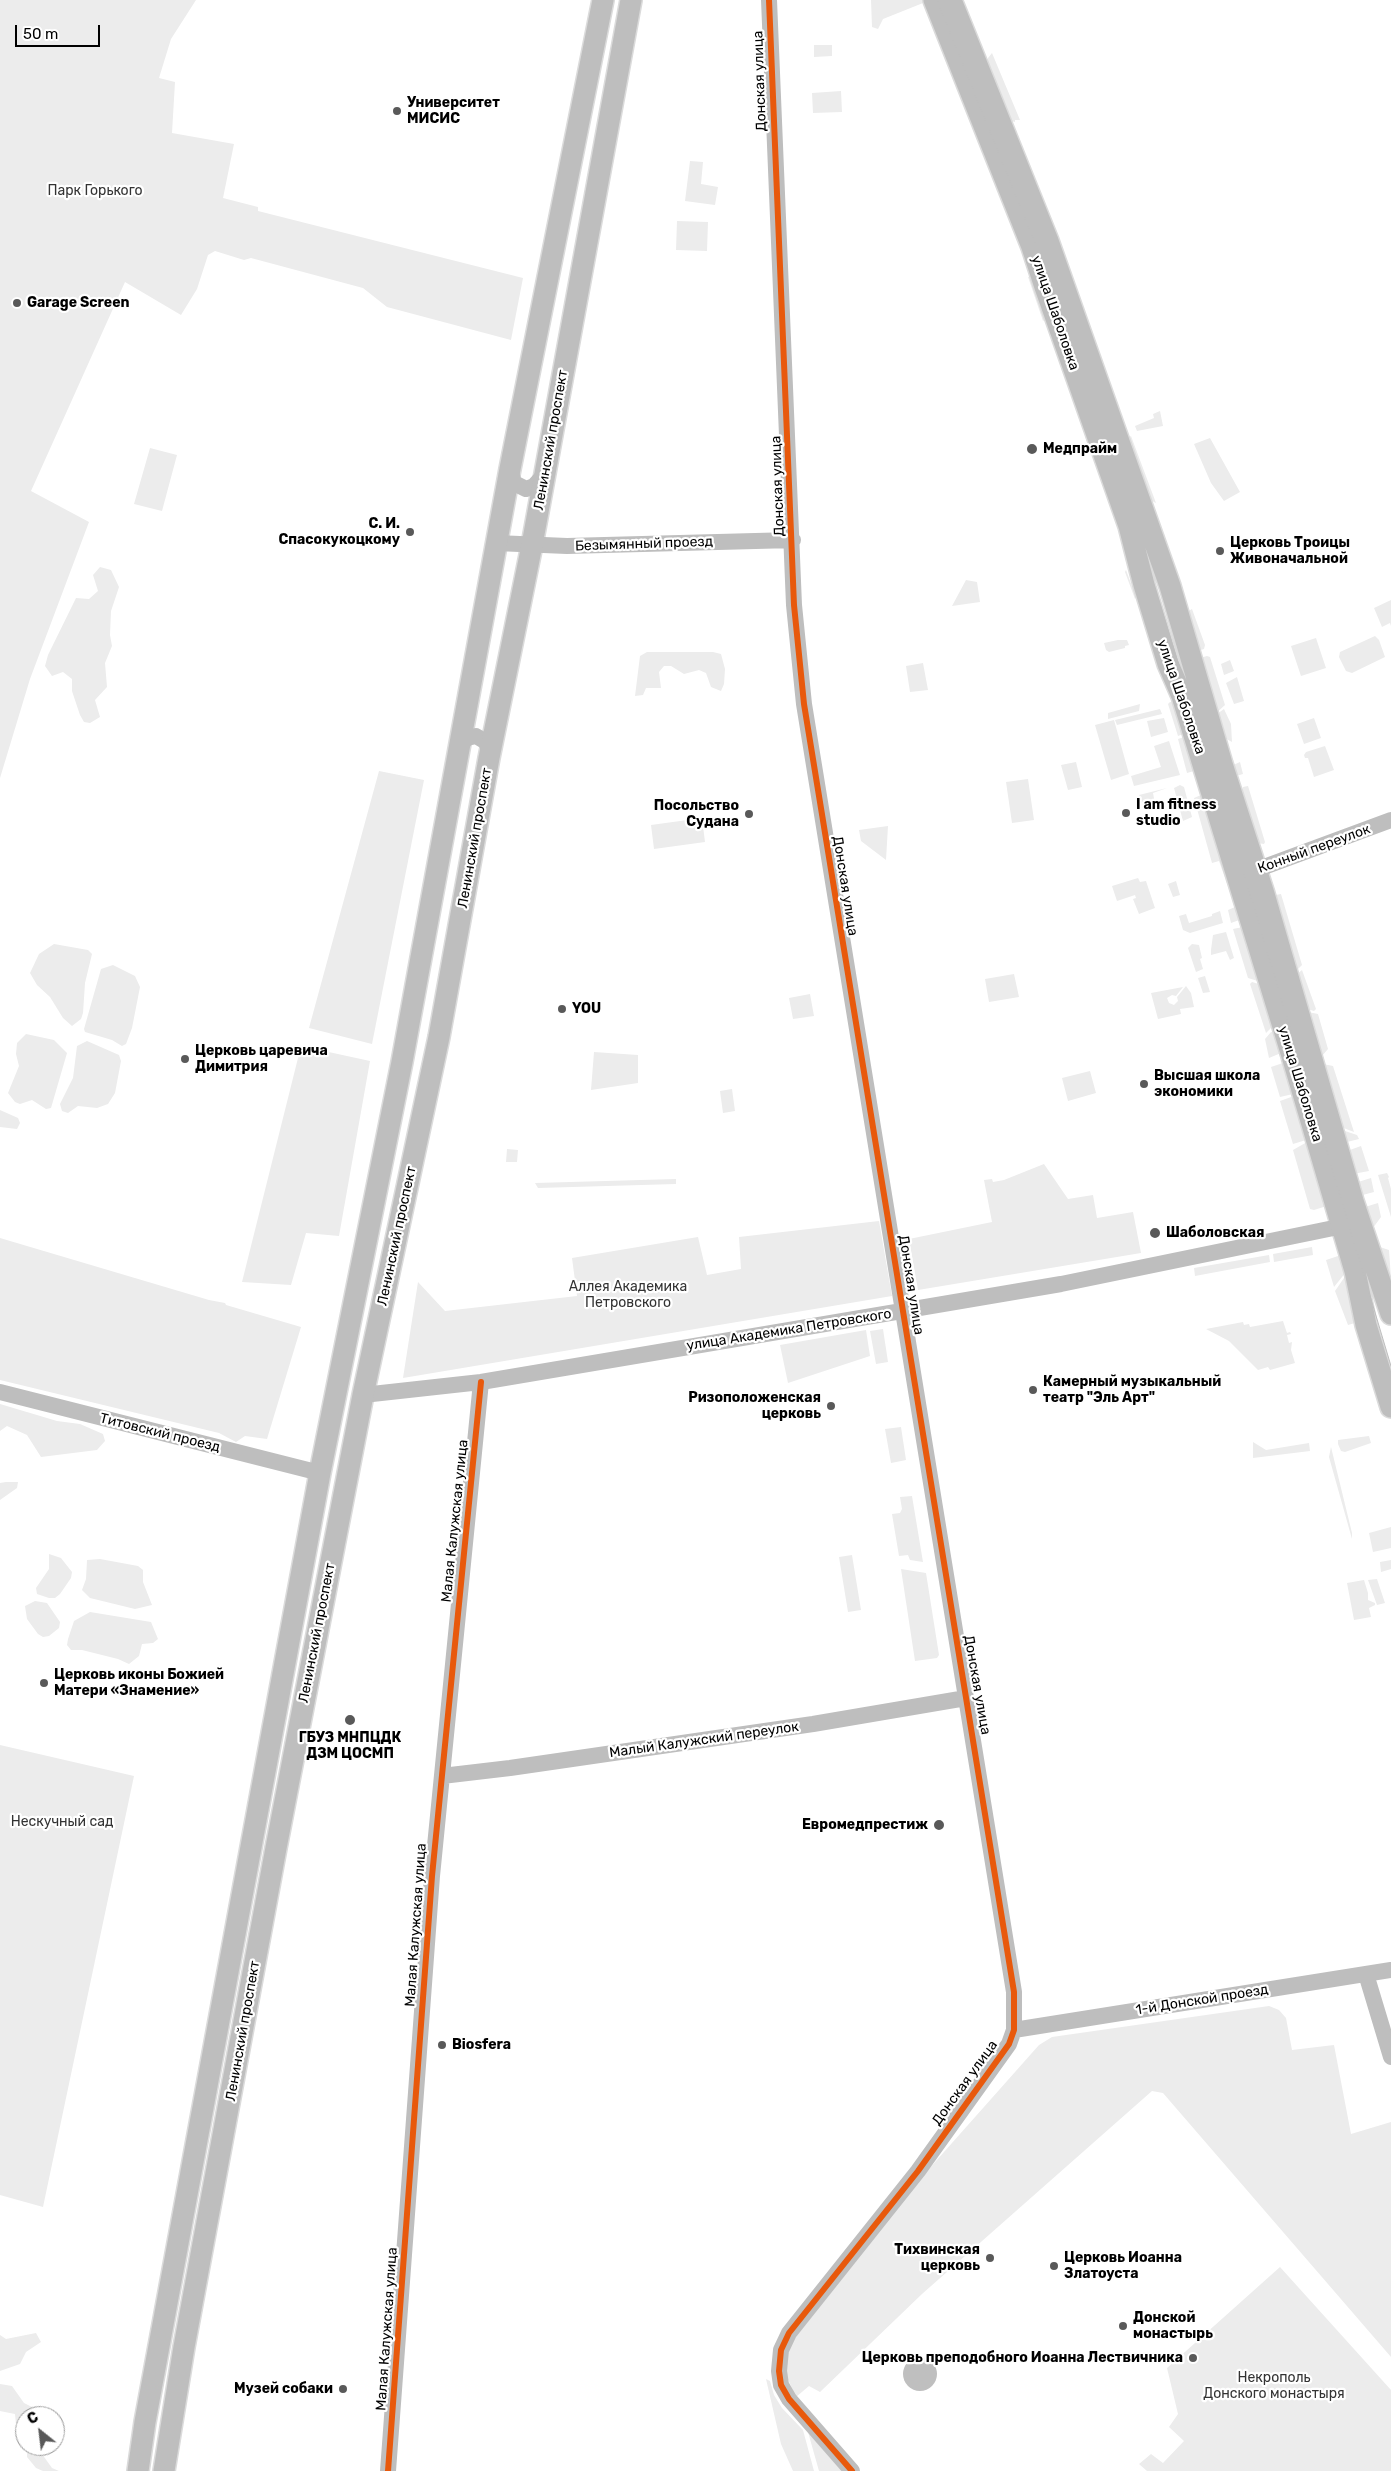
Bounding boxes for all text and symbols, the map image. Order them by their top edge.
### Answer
scale bar [18,15,102,47]
text: 50 m [23,25,58,43]
street label: Донская улица [750,30,770,132]
place label: Университет МИСИС [407,95,500,128]
marker: Университет МИСИС [391,105,403,117]
park label: Парк Горького [47,183,143,199]
street label: улица Шаболовка [1028,253,1082,373]
place label: Garage Screen [27,295,129,311]
marker: Garage Screen [11,297,23,309]
street label: Ленинский проспект [530,369,572,511]
street label: Донская улица [768,435,788,537]
place label: Медпрайм [1043,441,1117,457]
marker: Медпрайм [1025,442,1039,456]
place label: С. И. Спасокукоцкому [278,516,400,548]
marker: С. И. Спасокукоцкому [404,526,416,538]
street label: Безымянный проезд [575,533,713,555]
place label: Церковь Троицы Живоначальной [1230,535,1350,568]
marker: Церковь Троицы Живоначальной [1214,545,1226,557]
street label: улица Шаболовка [1154,637,1208,757]
street label: Ленинский проспект [454,767,496,909]
place label: I am fitness studio [1136,797,1216,830]
place label: Посольство Судана [654,798,739,830]
marker: I am fitness studio [1120,807,1132,819]
marker: Посольство Судана [743,808,755,820]
street label: Конный переулок [1255,821,1373,877]
street label: Донская улица [829,835,861,937]
place label: YOU [572,1001,601,1017]
marker: YOU [556,1003,568,1015]
street label: улица Шаболовка [1274,1024,1326,1144]
place label: Церковь царевича Димитрия [195,1043,328,1076]
marker: Церковь царевича Димитрия [179,1053,191,1065]
place label: Высшая школа экономики [1154,1068,1260,1100]
marker: Высшая школа экономики [1138,1078,1150,1090]
street label: Ленинский проспект [374,1165,420,1307]
place label: Шаболовская [1166,1225,1264,1241]
marker: Шаболовская [1148,1226,1162,1240]
street label: Донская улица [895,1234,927,1336]
park label: Аллея Академика Петровского [569,1279,687,1311]
street label: улица Академика Петровского [685,1305,893,1355]
place label: Камерный музыкальный театр "Эль Арт" [1043,1374,1221,1406]
marker: Камерный музыкальный театр "Эль Арт" [1027,1384,1039,1396]
place label: Ризоположенская церковь [688,1390,821,1422]
marker: Ризоположенская церковь [825,1400,837,1412]
street label: Титовский проезд [98,1410,222,1456]
street label: Малая Калужская улица [438,1439,472,1603]
street label: Ленинский проспект [295,1562,339,1704]
street label: Донская улица [960,1634,994,1736]
place label: Церковь иконы Божией Матери «Знамение» [54,1667,224,1700]
marker: Церковь иконы Божией Матери «Знамение» [38,1677,50,1689]
marker: ГБУЗ МНПЦДК ДЗМ ЦОСМП [343,1713,357,1727]
street label: Малый Калужский переулок [608,1718,800,1762]
place label: ГБУЗ МНПЦДК ДЗМ ЦОСМП [299,1730,401,1762]
park label: Нескучный сад [11,1814,113,1830]
place label: Евромедпрестиж [802,1817,928,1833]
marker: Евромедпрестиж [932,1818,946,1832]
street label: Малая Калужская улица [402,1843,430,2007]
street label: Ленинский проспект [222,1960,264,2102]
street label: 1-й Донской проезд [1134,1981,1270,2019]
place label: Biosfera [452,2037,511,2053]
street label: Донская улица [929,2037,1001,2129]
marker: Biosfera [436,2039,448,2051]
place label: Тихвинская церковь [894,2242,980,2274]
street label: Малая Калужская улица [373,2247,401,2411]
place label: Церковь Иоанна Златоуста [1064,2250,1182,2282]
marker: Тихвинская церковь [984,2252,996,2264]
marker: Церковь Иоанна Златоуста [1048,2260,1060,2272]
place label: Донской монастырь [1133,2310,1213,2342]
marker: Донской монастырь [1117,2320,1129,2332]
place label: Церковь преподобного Иоанна Лествичника [862,2350,1183,2366]
marker: Церковь преподобного Иоанна Лествичника [1187,2352,1199,2364]
park label: Некрополь Донского монастыря [1203,2370,1345,2402]
place label: Музей собаки [234,2381,333,2397]
marker: Музей собаки [337,2383,349,2395]
north arrow [15,2406,65,2456]
text: С [25,2409,41,2428]

